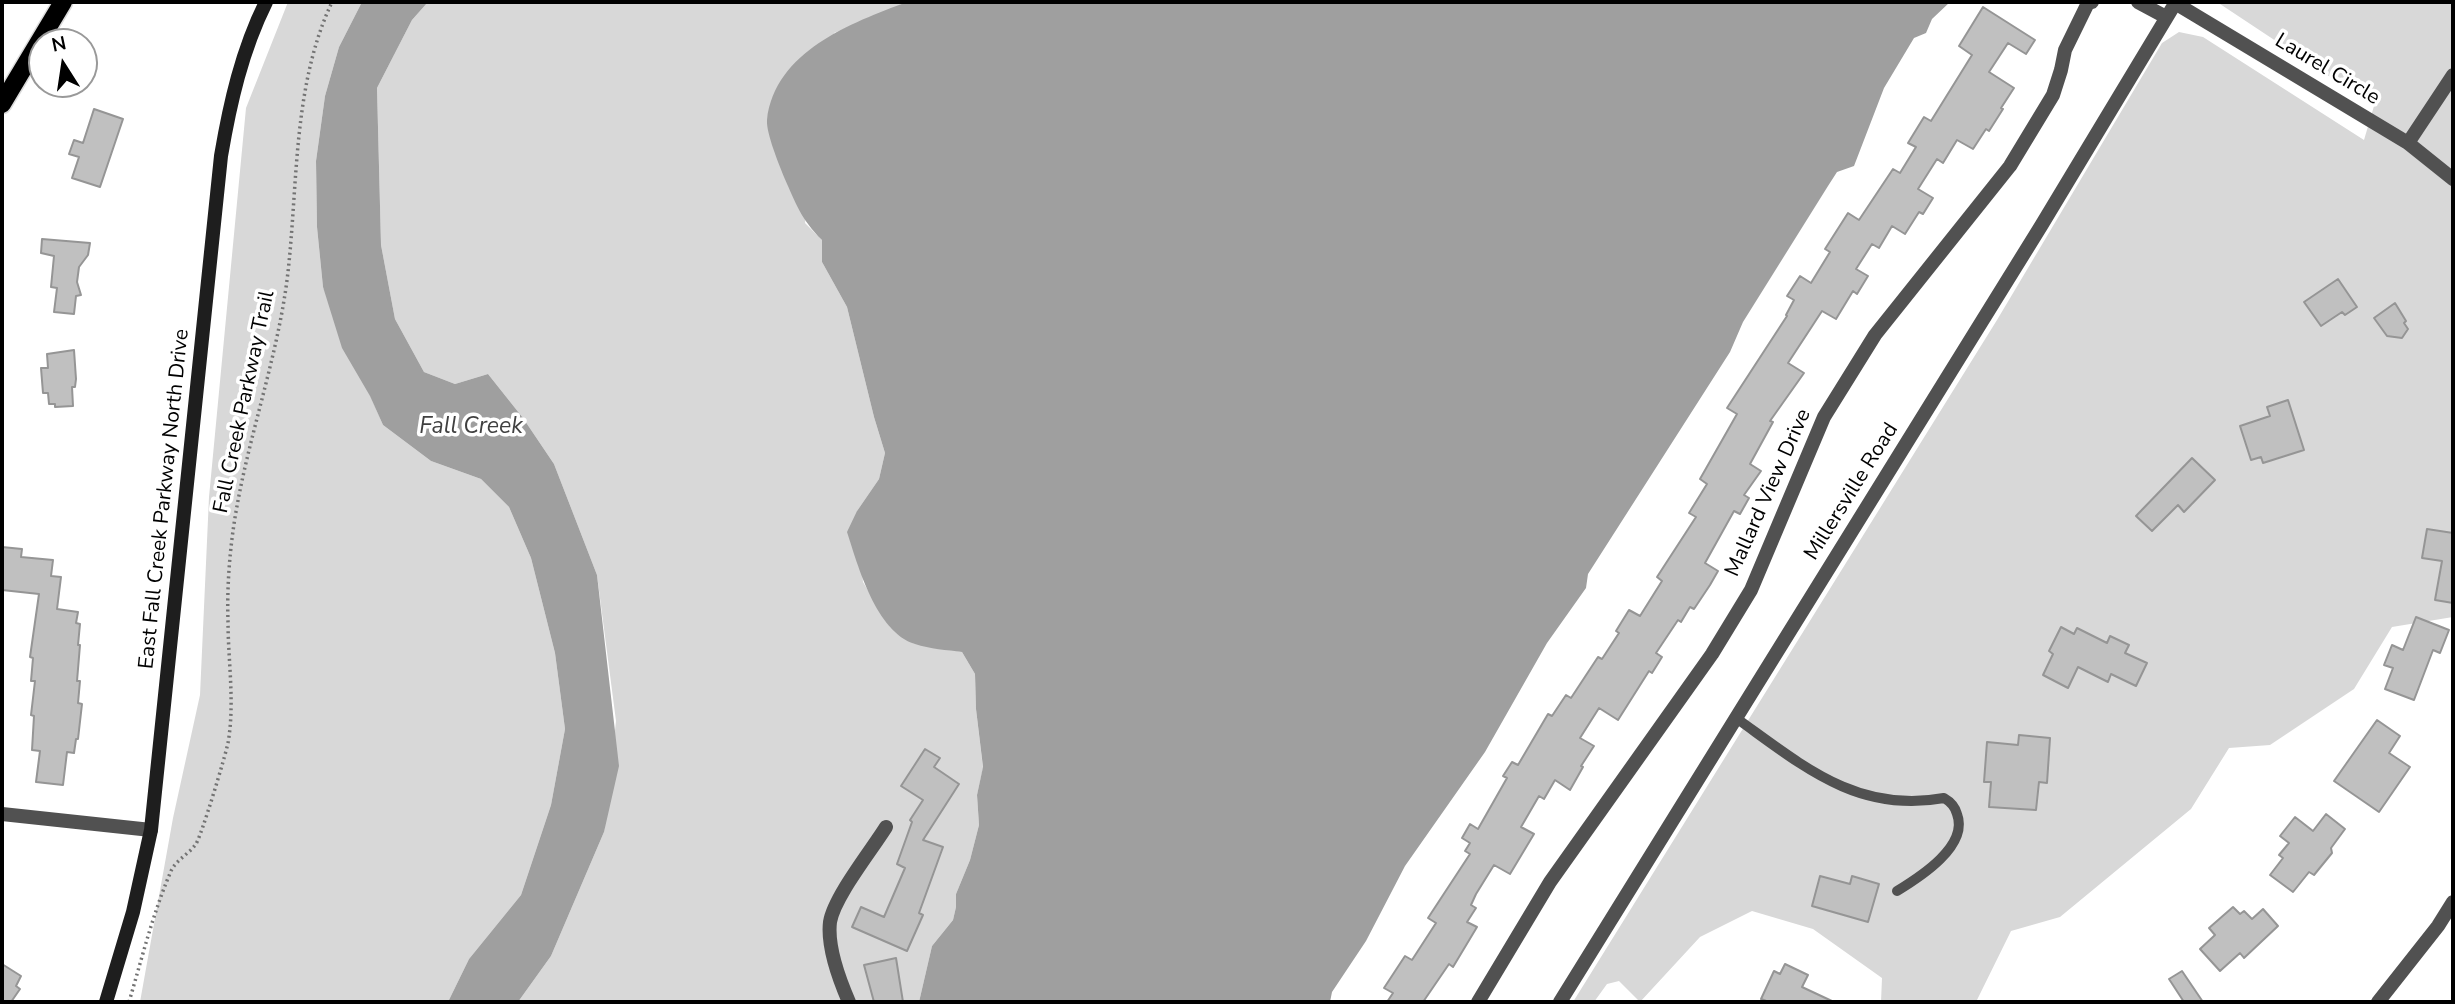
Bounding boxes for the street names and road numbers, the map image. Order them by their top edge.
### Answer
street label: Laurel Circle [2270,29,2384,111]
street label: Fall Creek Parkway Trail [209,288,281,516]
street label: East Fall Creek Parkway North Drive [135,328,195,670]
street label: Mallard View Drive [1721,405,1817,581]
street label: Millersville Road [1800,419,1904,565]

